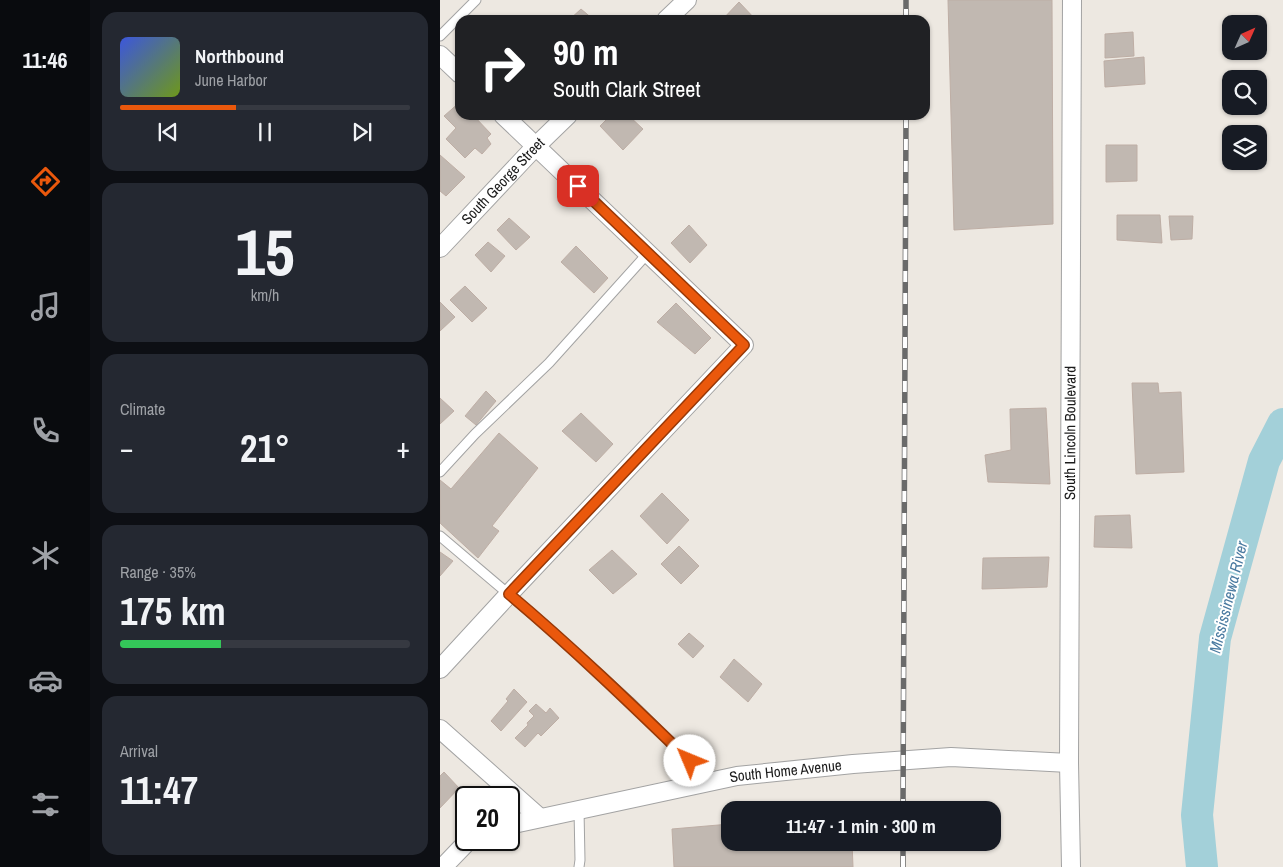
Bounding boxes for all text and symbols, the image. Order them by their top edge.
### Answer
north arrow [1222,15,1268,60]
map controls [1222,15,1267,170]
text: 90 m [553,29,618,76]
icon: right [470,35,535,100]
text: Northbound [195,43,284,69]
text: 11:46 [22,45,68,75]
text: June Harbor [195,69,267,91]
button: search [1222,70,1267,115]
text: South Clark Street [553,74,700,104]
icon: previous [154,118,182,146]
icon: pause [251,118,279,146]
icon: next [348,118,376,146]
button: layers [1222,125,1267,170]
street label: South George Street [456,132,549,229]
icon: directions [28,164,63,199]
pin [557,165,599,207]
icon: arrive [564,172,592,200]
text: 15 [235,208,295,295]
text: km/h [251,284,279,306]
icon: music [28,289,63,324]
street label: South Lincoln Boulevard [1059,366,1081,500]
text: Climate [120,398,165,420]
icon: phone [28,413,63,448]
text: 21° [240,423,290,474]
text: − [120,429,133,467]
text: + [397,429,410,467]
icon: climate [28,538,63,573]
water label: Mississinewa River [1203,538,1253,655]
text: Range · 35% [120,561,196,583]
text: 175 km [120,586,226,637]
icon: car [28,663,63,698]
position arrow [663,734,715,786]
text: Arrival [120,740,158,762]
street label: South Home Avenue [727,754,843,787]
text: 11:47 [120,765,198,816]
speed limit sign: 20 [455,786,520,851]
icon: filters [28,787,63,822]
text: 11:47 · 1 min · 300 m [786,813,936,839]

